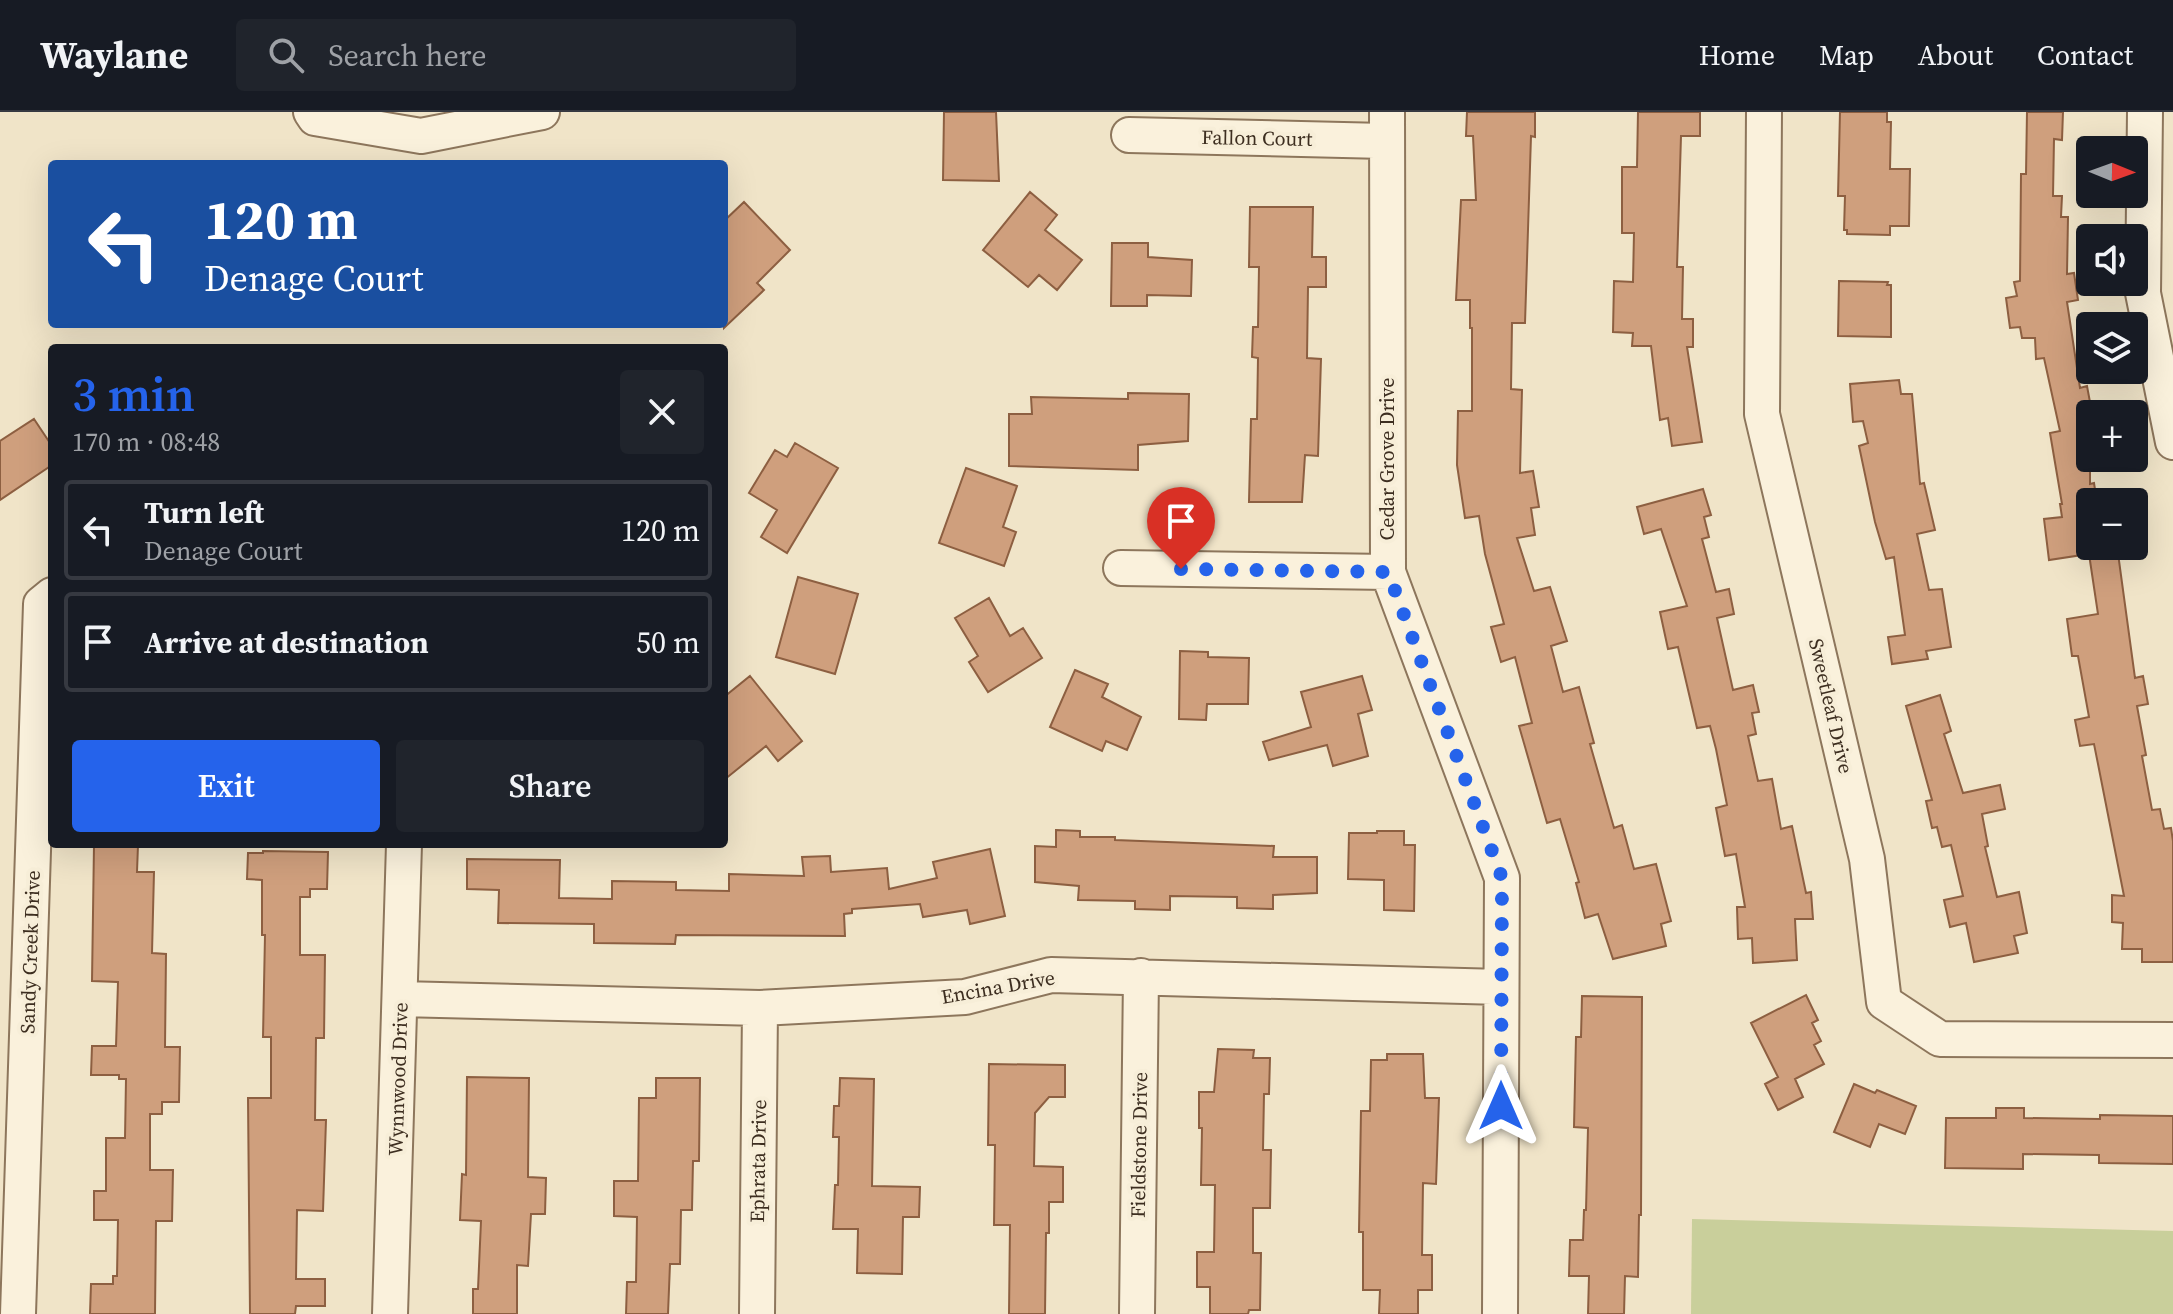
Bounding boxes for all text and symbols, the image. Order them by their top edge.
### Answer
search box [236,19,796,91]
text: Waylane [40,29,188,81]
icon: search [264,33,308,77]
text: Search here [328,35,486,76]
text: Home [1699,36,1775,74]
text: Map [1819,36,1874,74]
text: About [1918,36,1993,74]
text: Contact [2037,36,2133,74]
street label: Fallon Court [1201,123,1313,153]
north arrow [2076,136,2148,208]
map controls [2076,136,2148,560]
text: 120 m [204,181,358,258]
icon: left [72,192,176,296]
button: sound [2076,224,2148,296]
text: Denage Court [204,254,423,303]
button: layers [2076,312,2148,384]
text: 3 min [72,361,195,427]
button: close [620,370,704,454]
street label: Cedar Grove Drive [1373,378,1401,540]
button: + [2076,400,2148,472]
text: 170 m · 08:48 [72,424,220,460]
pin [1147,487,1215,569]
button: − [2076,488,2148,560]
text: Turn left [144,492,264,533]
icon: arrive [1159,499,1203,543]
icon: left [76,508,120,552]
text: 120 m [621,510,700,551]
text: Denage Court [144,533,303,569]
icon: arrive [76,620,120,664]
text: Arrive at destination [144,622,429,663]
text: 50 m [636,622,700,663]
street label: Sweetleaf Drive [1802,636,1860,776]
button: Exit [72,740,380,832]
button: Share [396,740,704,832]
street label: Sandy Creek Drive [13,870,47,1034]
street label: Encina Drive [939,963,1057,1011]
street label: Wynnwood Drive [381,1002,415,1156]
position arrow [1459,1064,1543,1148]
street label: Fieldstone Drive [1124,1072,1154,1218]
street label: Ephrata Drive [743,1099,773,1223]

